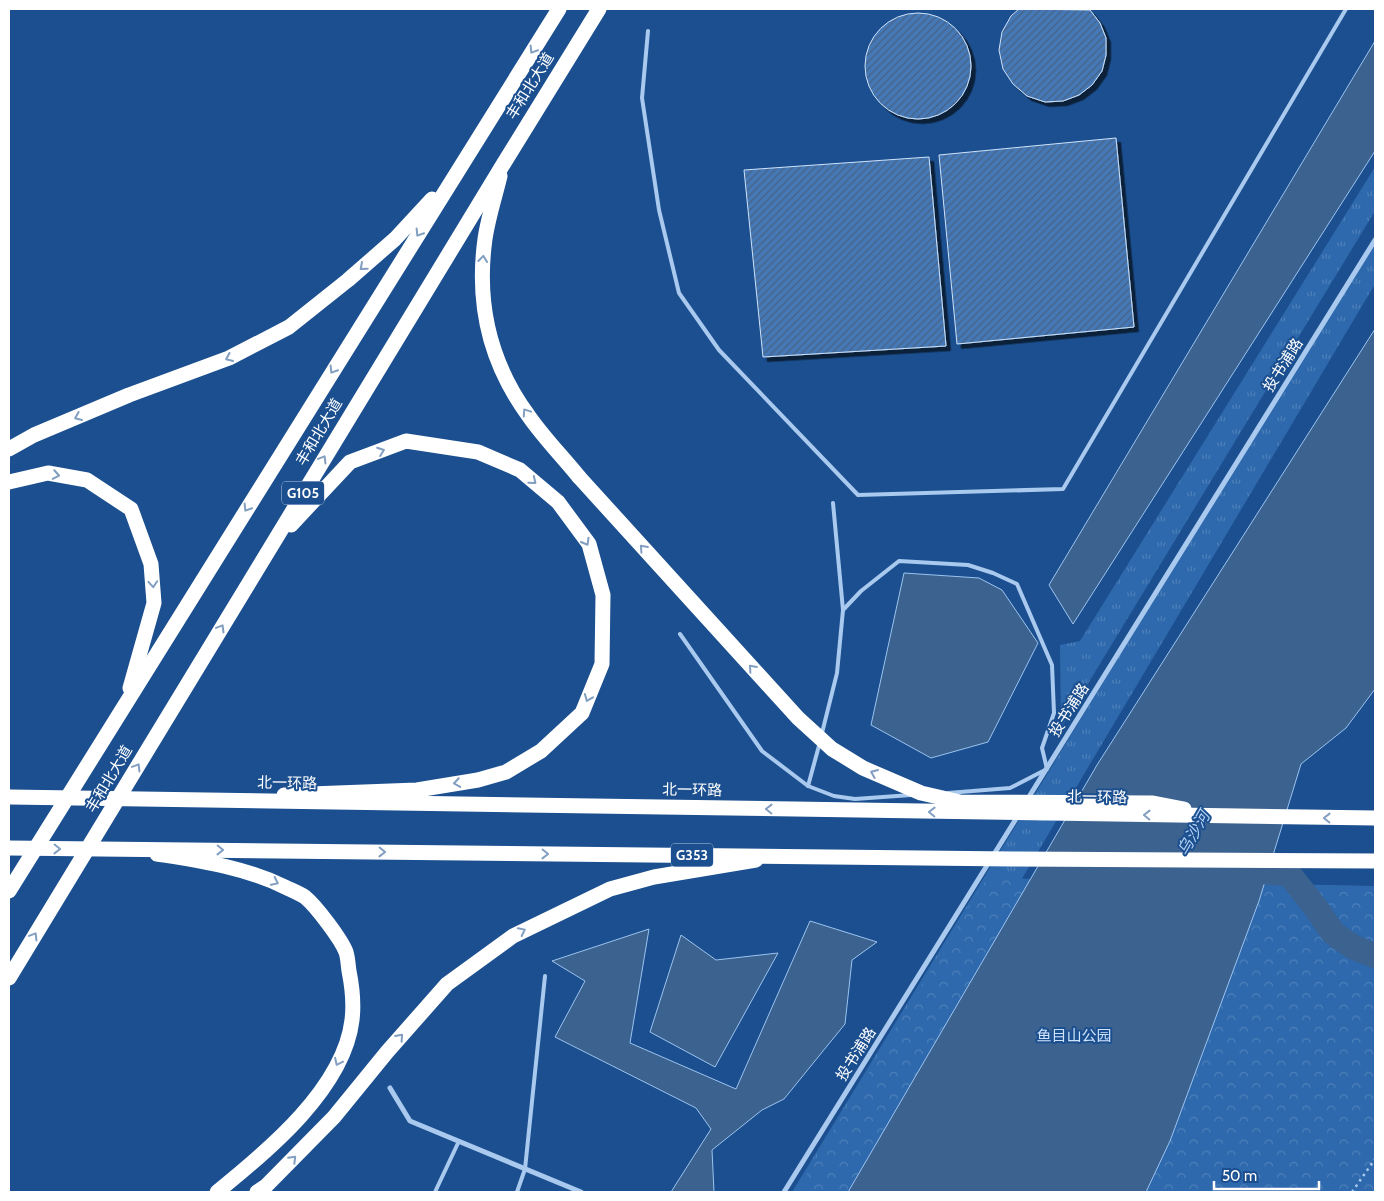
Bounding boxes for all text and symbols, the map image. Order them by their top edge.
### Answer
one-way arrow [529,45,539,54]
street label: 丰和北大道 [502,49,558,123]
one-way arrow [416,227,425,236]
one-way arrow [477,255,488,263]
one-way arrow [359,261,368,270]
street label: 投书浦路 [1259,335,1307,395]
one-way arrow [225,351,234,362]
one-way arrow [330,365,340,374]
street label: 丰和北大道 [292,395,346,469]
one-way arrow [523,408,532,418]
one-way arrow [74,411,82,421]
one-way arrow [376,447,385,457]
one-way arrow [317,456,327,465]
one-way arrow [52,469,61,479]
one-way arrow [528,476,537,485]
road number: G105 [282,482,324,504]
one-way arrow [244,503,254,512]
one-way arrow [580,536,590,545]
one-way arrow [640,544,649,553]
one-way arrow [147,580,158,588]
one-way arrow [214,625,224,634]
one-way arrow [749,664,758,673]
street label: 投书浦路 [1045,680,1093,740]
one-way arrow [584,694,594,702]
street label: 丰和北大道 [82,742,136,816]
one-way arrow [130,764,140,773]
one-way arrow [870,769,879,780]
street label: 北一环路 [257,773,317,793]
one-way arrow [453,778,462,788]
street label: 北一环路 [662,780,722,800]
street label: 北一环路 [1067,787,1127,807]
one-way arrow [765,804,772,814]
water label: 乌沙河 [1173,805,1215,859]
one-way arrow [927,807,935,817]
one-way arrow [1142,810,1150,821]
one-way arrow [1322,813,1330,823]
one-way arrow [54,844,62,854]
road number: G353 [671,844,713,866]
one-way arrow [216,845,224,855]
one-way arrow [379,847,387,857]
one-way arrow [542,849,549,859]
one-way arrow [270,876,279,886]
one-way arrow [517,927,526,937]
one-way arrow [28,932,38,941]
street label: 投书浦路 [832,1024,880,1084]
park label: 鱼目山公园 [1036,1027,1112,1045]
one-way arrow [394,1034,403,1043]
one-way arrow [334,1057,344,1066]
one-way arrow [287,1156,296,1165]
scale bar [1214,1158,1319,1190]
text: 50 m [1222,1167,1257,1185]

